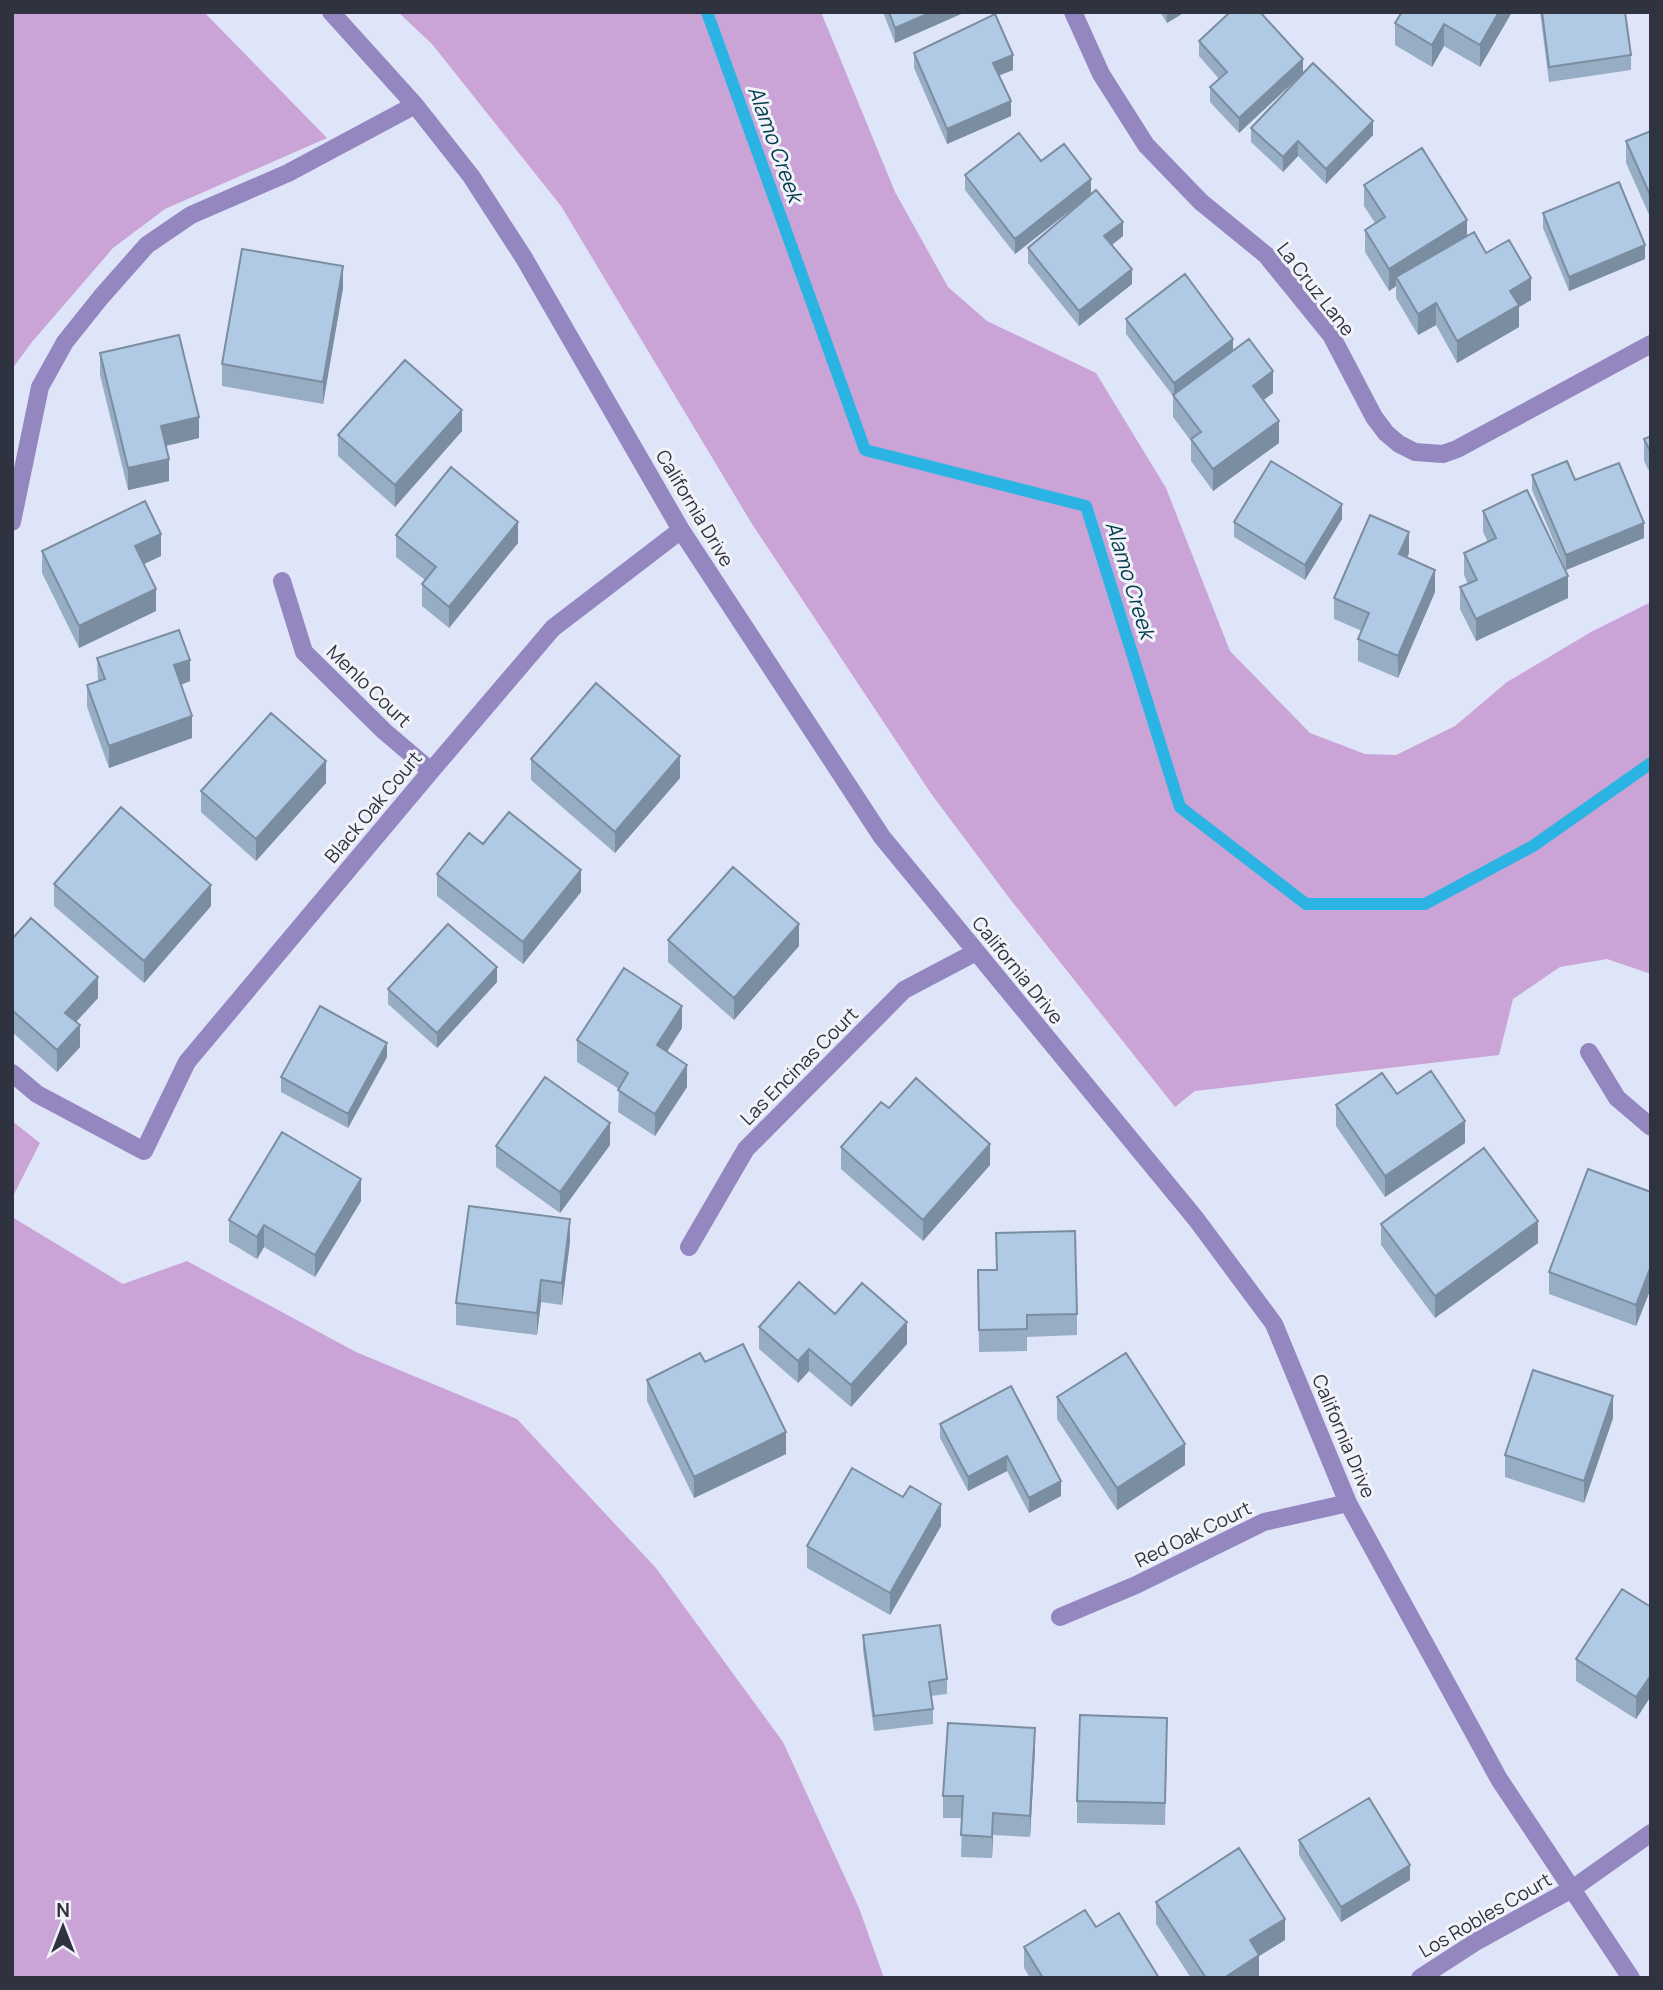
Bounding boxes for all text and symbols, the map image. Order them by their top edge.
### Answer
water label: Alamo Creek [742,82,811,208]
street label: La Cruz Lane [1271,237,1361,341]
street label: California Drive [650,445,740,571]
water label: Alamo Creek [1100,517,1163,644]
street label: Menlo Court [321,639,417,733]
street label: Black Oak Court [319,746,427,868]
street label: California Drive [966,911,1070,1029]
street label: Las Encinas Court [734,1001,864,1131]
street label: California Drive [1306,1370,1382,1502]
street label: Red Oak Court [1131,1495,1255,1573]
street label: Los Robles Court [1414,1866,1556,1964]
north arrow [28,1892,98,1962]
text: N [56,1897,70,1923]

